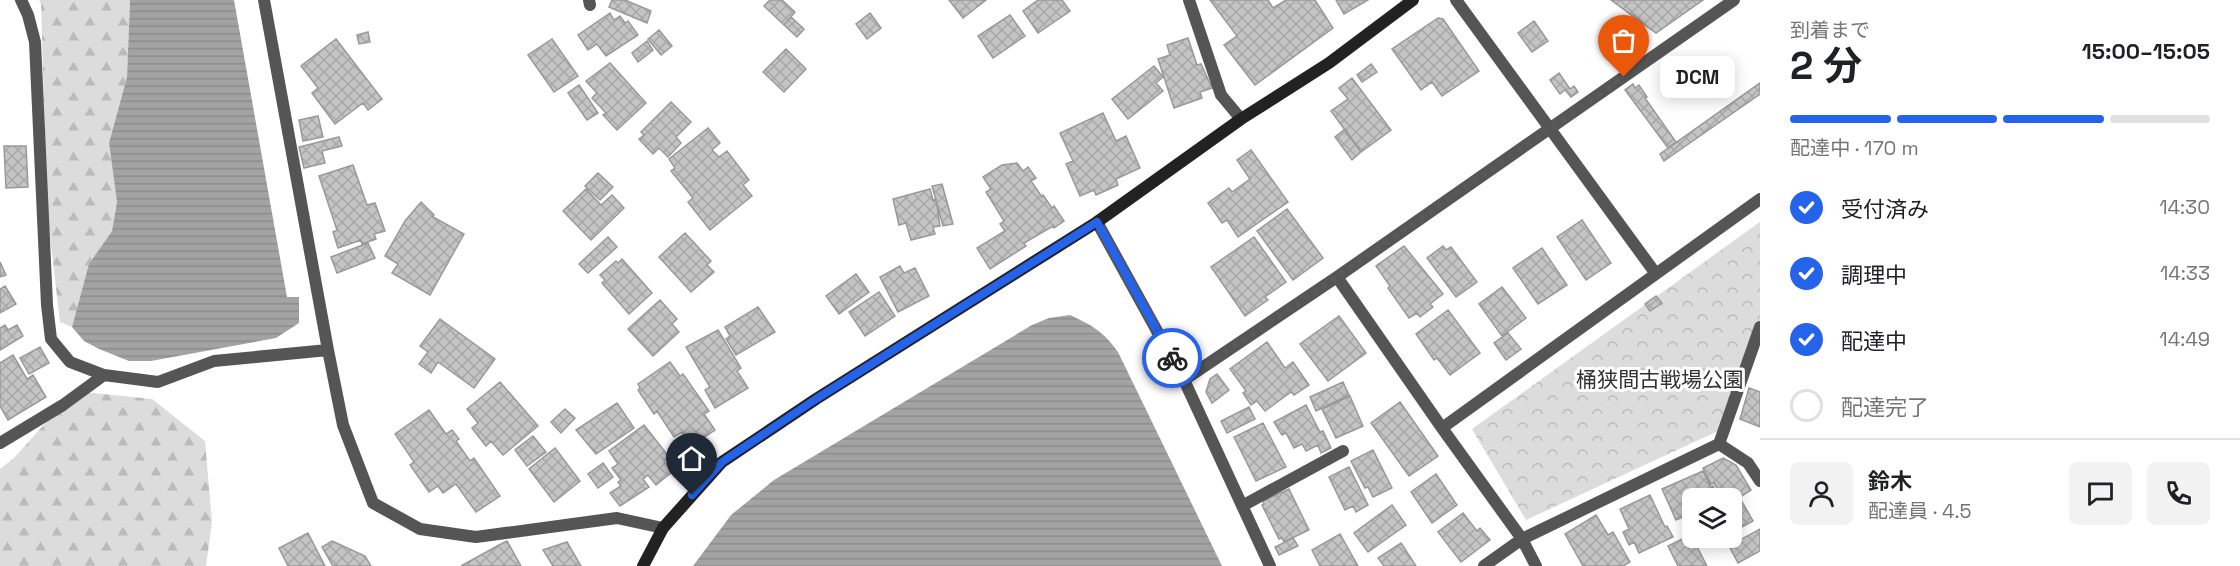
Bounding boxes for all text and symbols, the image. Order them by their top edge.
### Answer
pin [1598,15,1649,77]
text: 到着まで [1790,17,1870,43]
icon: bag [1607,24,1640,57]
text: 15:00–15:05 [2082,37,2210,65]
text: 2 分 [1790,41,1862,90]
callout: DCM [1660,56,1735,98]
text: DCM [1676,64,1719,90]
text: 配達中 · 170 m [1790,135,1919,161]
icon: check [1790,191,1823,224]
text: 14:30 [2159,194,2210,220]
text: 受付済み [1841,195,1929,223]
icon: check [1790,257,1823,290]
text: 14:33 [2160,260,2210,286]
text: 調理中 [1841,261,1907,289]
icon: check [1790,323,1823,356]
text: 14:49 [2159,326,2210,352]
text: 配達中 [1841,327,1907,355]
courier [1142,328,1202,388]
icon: bike [1156,342,1189,375]
park label: 桶狭間古戦場公園 [1576,366,1744,393]
text: 配達完了 [1841,393,1929,421]
pin [666,433,717,495]
icon: home [675,442,708,475]
button: person [1790,462,1853,525]
button: chat [2069,462,2132,525]
button: phone [2147,462,2210,525]
text: 鈴木 [1868,467,1912,495]
map controls [1682,488,1742,548]
button: layers [1682,488,1742,548]
text: 配達員 · 4.5 [1868,498,1972,524]

